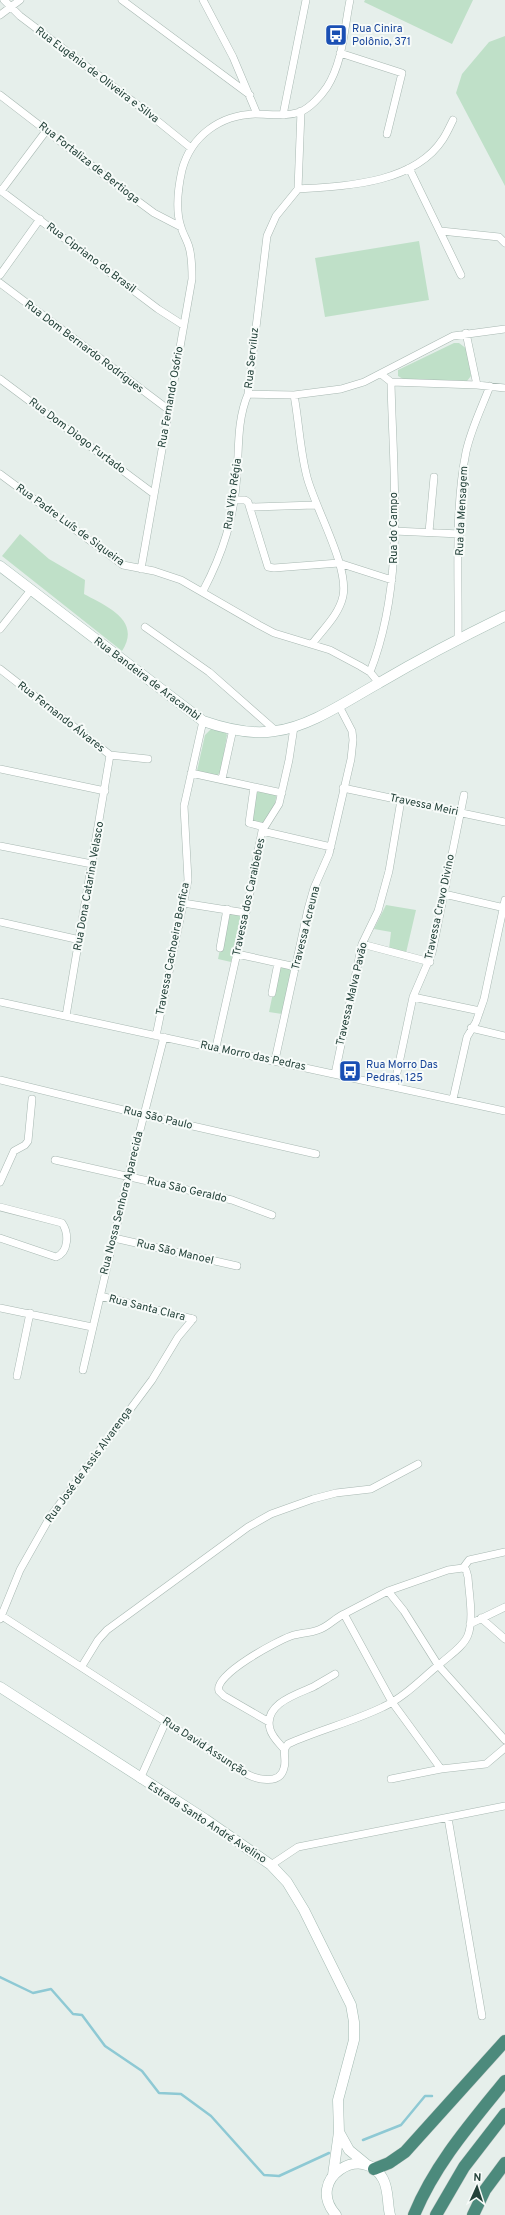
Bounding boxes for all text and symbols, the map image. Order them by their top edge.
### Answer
bus stop icon: Rua Cinira Polônio, 371 [323,22,349,48]
place label: Rua Cinira Polônio, 371 [352,22,411,49]
street label: Rua Eugênio de Oliveira e Silva [32,24,162,126]
street label: Rua Fortaliza de Bertioga [36,119,143,207]
street label: Rua Cipriano do Brasil [43,220,139,296]
street label: Rua Dom Bernardo Rodrigues [22,298,146,396]
street label: Rua Serviluz [242,327,262,389]
street label: Rua Fernando Osório [155,345,187,449]
street label: Rua Dom Diogo Furtado [26,395,128,477]
street label: Rua Vito Régia [221,457,245,531]
street label: Rua da Mensagem [453,466,471,556]
street label: Rua Padre Luís de Siqueira [13,481,127,569]
street label: Rua do Campo [387,492,401,564]
street label: Rua Bandeira de Aracambi [91,634,203,724]
street label: Rua Fernando Álvares [15,678,108,755]
street label: Travessa Meiri [388,791,460,819]
street label: Rua Dona Catarina Velasco [71,820,107,952]
street label: Travessa dos Caraibebes [230,837,268,957]
street label: Travessa Cravo Divino [422,853,458,961]
street label: Travessa Cachoeira Benfica [153,881,193,1016]
street label: Travessa Acreuna [289,884,323,971]
street label: Travessa Malva Pavão [333,941,371,1047]
street label: Rua Morro das Pedras [199,1038,307,1074]
bus stop icon: Rua Morro Das Pedras, 125 [337,1058,363,1084]
place label: Rua Morro Das Pedras, 125 [366,1058,438,1085]
street label: Rua São Paulo [122,1103,194,1133]
street label: Rua Nossa Senhora Aparecida [97,1130,147,1276]
street label: Rua São Geraldo [146,1174,228,1206]
street label: Rua São Manoel [135,1236,215,1268]
street label: Rua Santa Clara [107,1292,187,1324]
street label: Rua José de Assis Alvarenga [42,1404,136,1526]
street label: Rua David Assunção [160,1714,250,1780]
street label: Estrada Santo André Avelino [145,1779,269,1867]
north arrow [457,2167,497,2207]
text: N [473,2171,482,2185]

